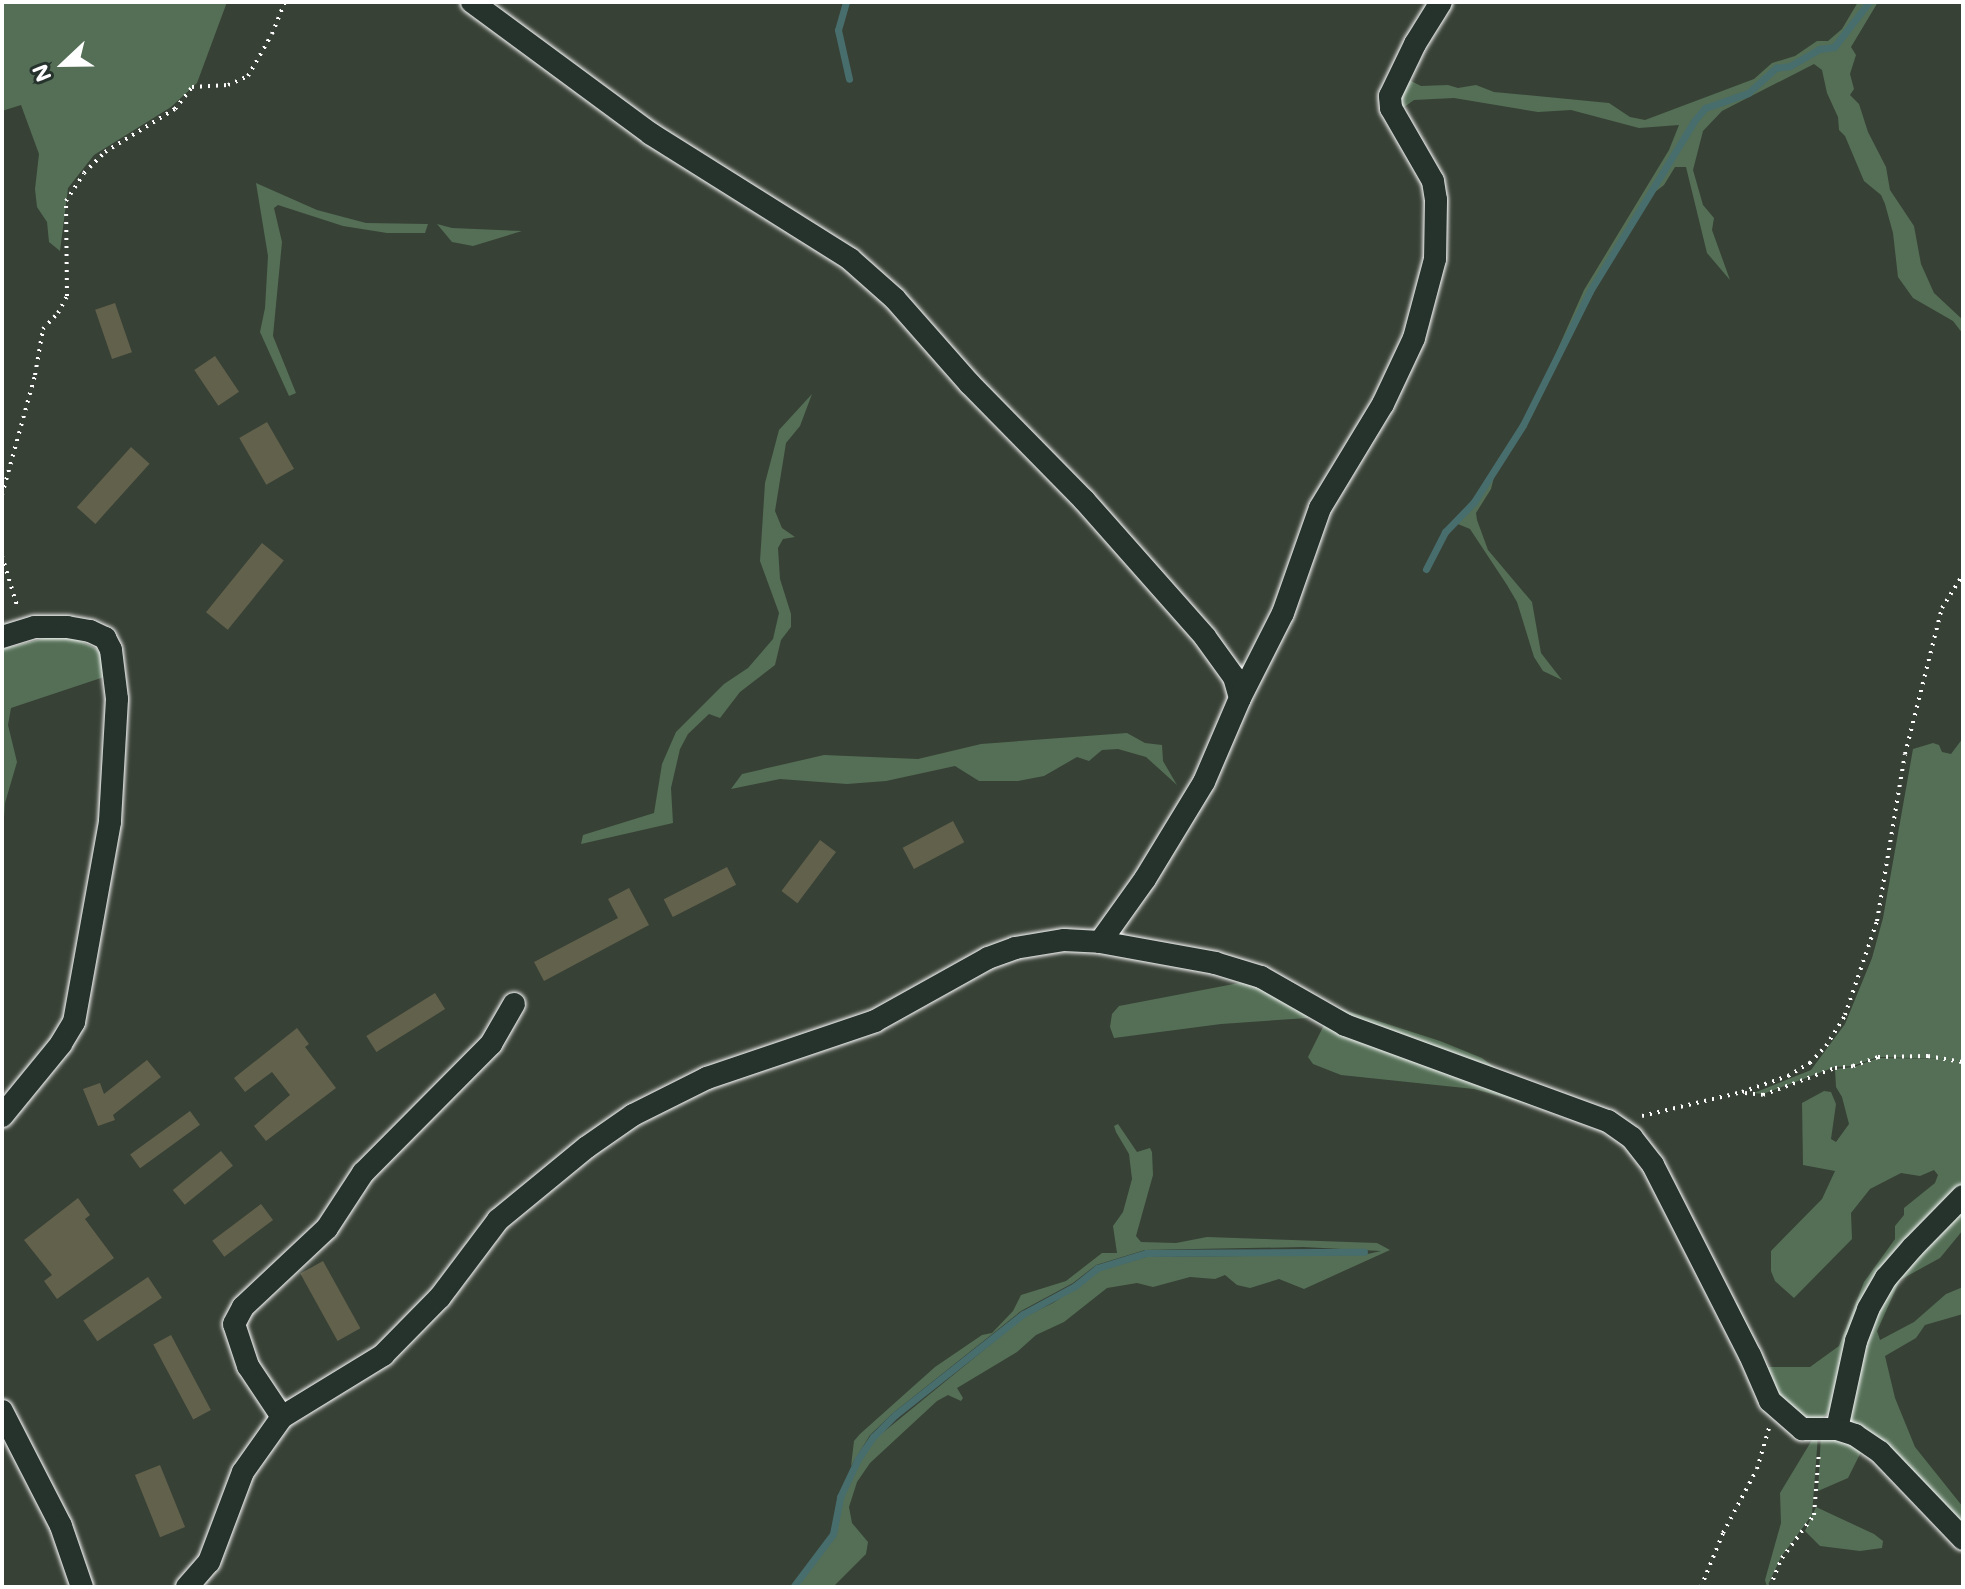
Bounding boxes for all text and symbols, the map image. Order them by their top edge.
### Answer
north arrow [24,24,104,104]
text: N [25,60,58,86]

